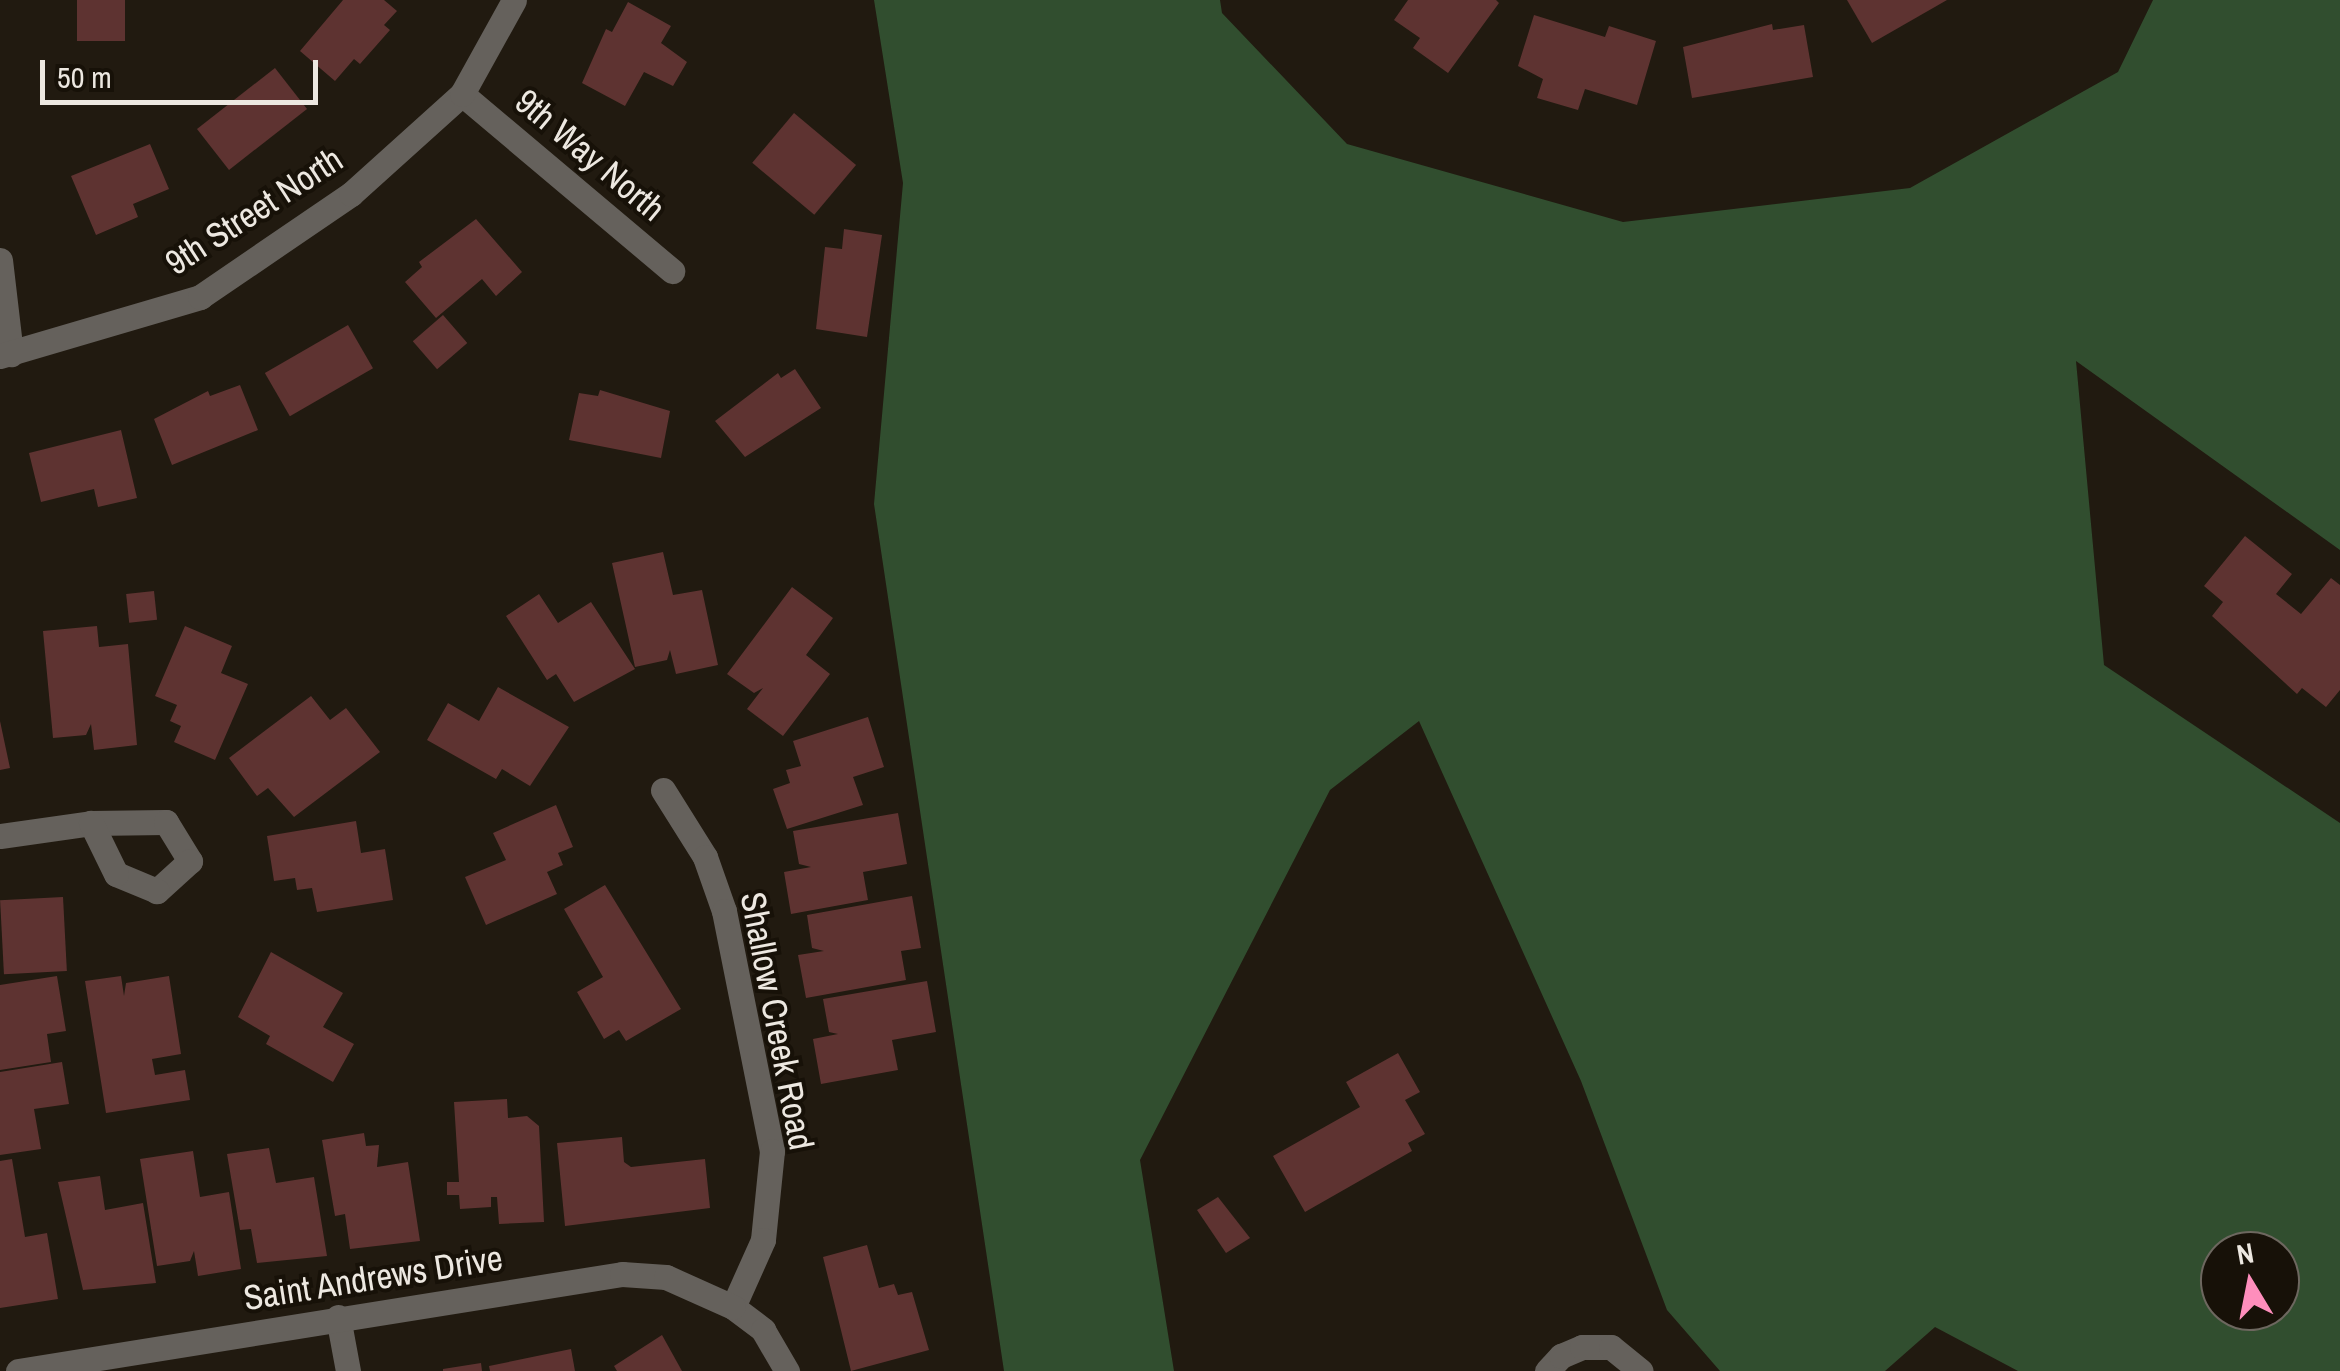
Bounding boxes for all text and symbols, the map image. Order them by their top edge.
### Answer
scale bar [45,40,322,102]
text: 50 m [57,57,112,97]
street label: 9th Way North [507,80,673,230]
street label: 9th Street North [158,138,350,284]
street label: Shallow Creek Road [731,889,823,1153]
north arrow [2200,1231,2300,1331]
text: N [2234,1233,2257,1274]
street label: Saint Andrews Drive [240,1237,506,1319]

